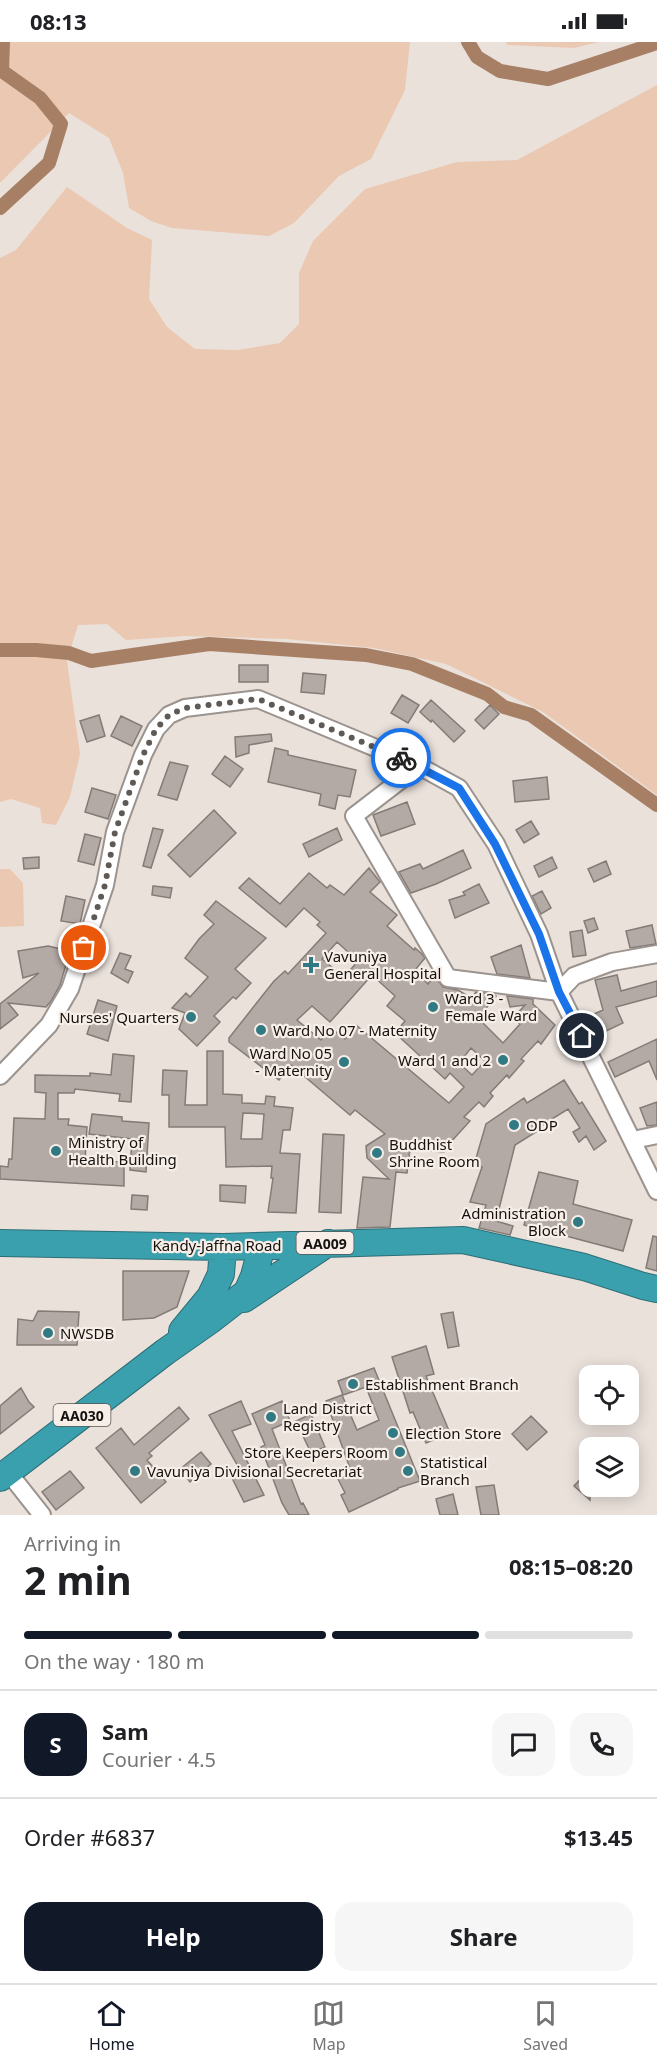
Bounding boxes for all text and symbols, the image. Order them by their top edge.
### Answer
text: 08:13 [30,6,87,36]
courier [371,728,431,788]
icon: bike [385,742,418,775]
pin [58,922,109,973]
icon: bag [67,931,100,964]
place label: Vavuniya General Hospital [324,946,441,983]
marker: Vavuniya General Hospital [302,956,320,974]
place label: Ward 3 - Female Ward [445,988,537,1025]
marker: Ward 3 - Female Ward [426,1000,440,1014]
place label: Nurses' Quarters [59,1007,179,1027]
marker: Nurses' Quarters [184,1010,198,1024]
pin [556,1010,607,1061]
icon: home [565,1019,598,1052]
place label: Ward No 07 - Maternity [273,1020,437,1040]
marker: Ward No 07 - Maternity [254,1023,268,1037]
place label: Ward No 05 - Maternity [249,1043,332,1080]
place label: Ward 1 and 2 [398,1050,491,1070]
marker: Ward 1 and 2 [496,1053,510,1067]
marker: Ward No 05 - Maternity [337,1055,351,1069]
place label: ODP [526,1115,558,1135]
marker: ODP [507,1118,521,1132]
place label: Ministry of Health Building [68,1132,177,1169]
place label: Buddhist Shrine Room [389,1134,480,1171]
marker: Ministry of Health Building [49,1144,63,1158]
marker: Buddhist Shrine Room [370,1146,384,1160]
place label: Administration Block [462,1203,566,1240]
marker: Administration Block [571,1215,585,1229]
road number: AA009 [296,1232,354,1254]
street label: Kandy-Jaffna Road [152,1235,282,1255]
place label: NWSDB [60,1323,114,1343]
marker: NWSDB [41,1326,55,1340]
map controls [579,1365,639,1497]
button: locate [579,1365,639,1425]
place label: Establishment Branch [365,1374,519,1394]
marker: Establishment Branch [346,1377,360,1391]
place label: Land District Registry [283,1398,372,1435]
road number: AA030 [54,1404,110,1426]
marker: Land District Registry [264,1410,278,1424]
place label: Election Store [405,1423,501,1443]
marker: Election Store [386,1426,400,1440]
button: layers [579,1437,639,1497]
place label: Store Keepers Room [244,1442,388,1462]
marker: Store Keepers Room [393,1445,407,1459]
place label: Statistical Branch [420,1452,487,1489]
place label: Vavuniya Divisional Secretariat [147,1461,363,1481]
marker: Vavuniya Divisional Secretariat [128,1464,142,1478]
marker: Statistical Branch [401,1464,415,1478]
text: Arriving in [24,1530,121,1557]
text: 08:15–08:20 [509,1551,633,1581]
text: 2 min [24,1553,131,1606]
text: On the way · 180 m [24,1648,204,1675]
button: chat [492,1713,555,1776]
button: phone [570,1713,633,1776]
text: Sam [102,1716,149,1746]
text: S [49,1729,62,1759]
text: Courier · 4.5 [102,1746,216,1773]
text: Order #6837 [24,1822,155,1852]
text: $13.45 [564,1822,633,1852]
button: Help [24,1902,323,1971]
button: Share [335,1902,633,1971]
tab: Home [89,1997,134,2055]
tab: Map [312,1997,346,2055]
tab: Saved [523,1997,568,2055]

